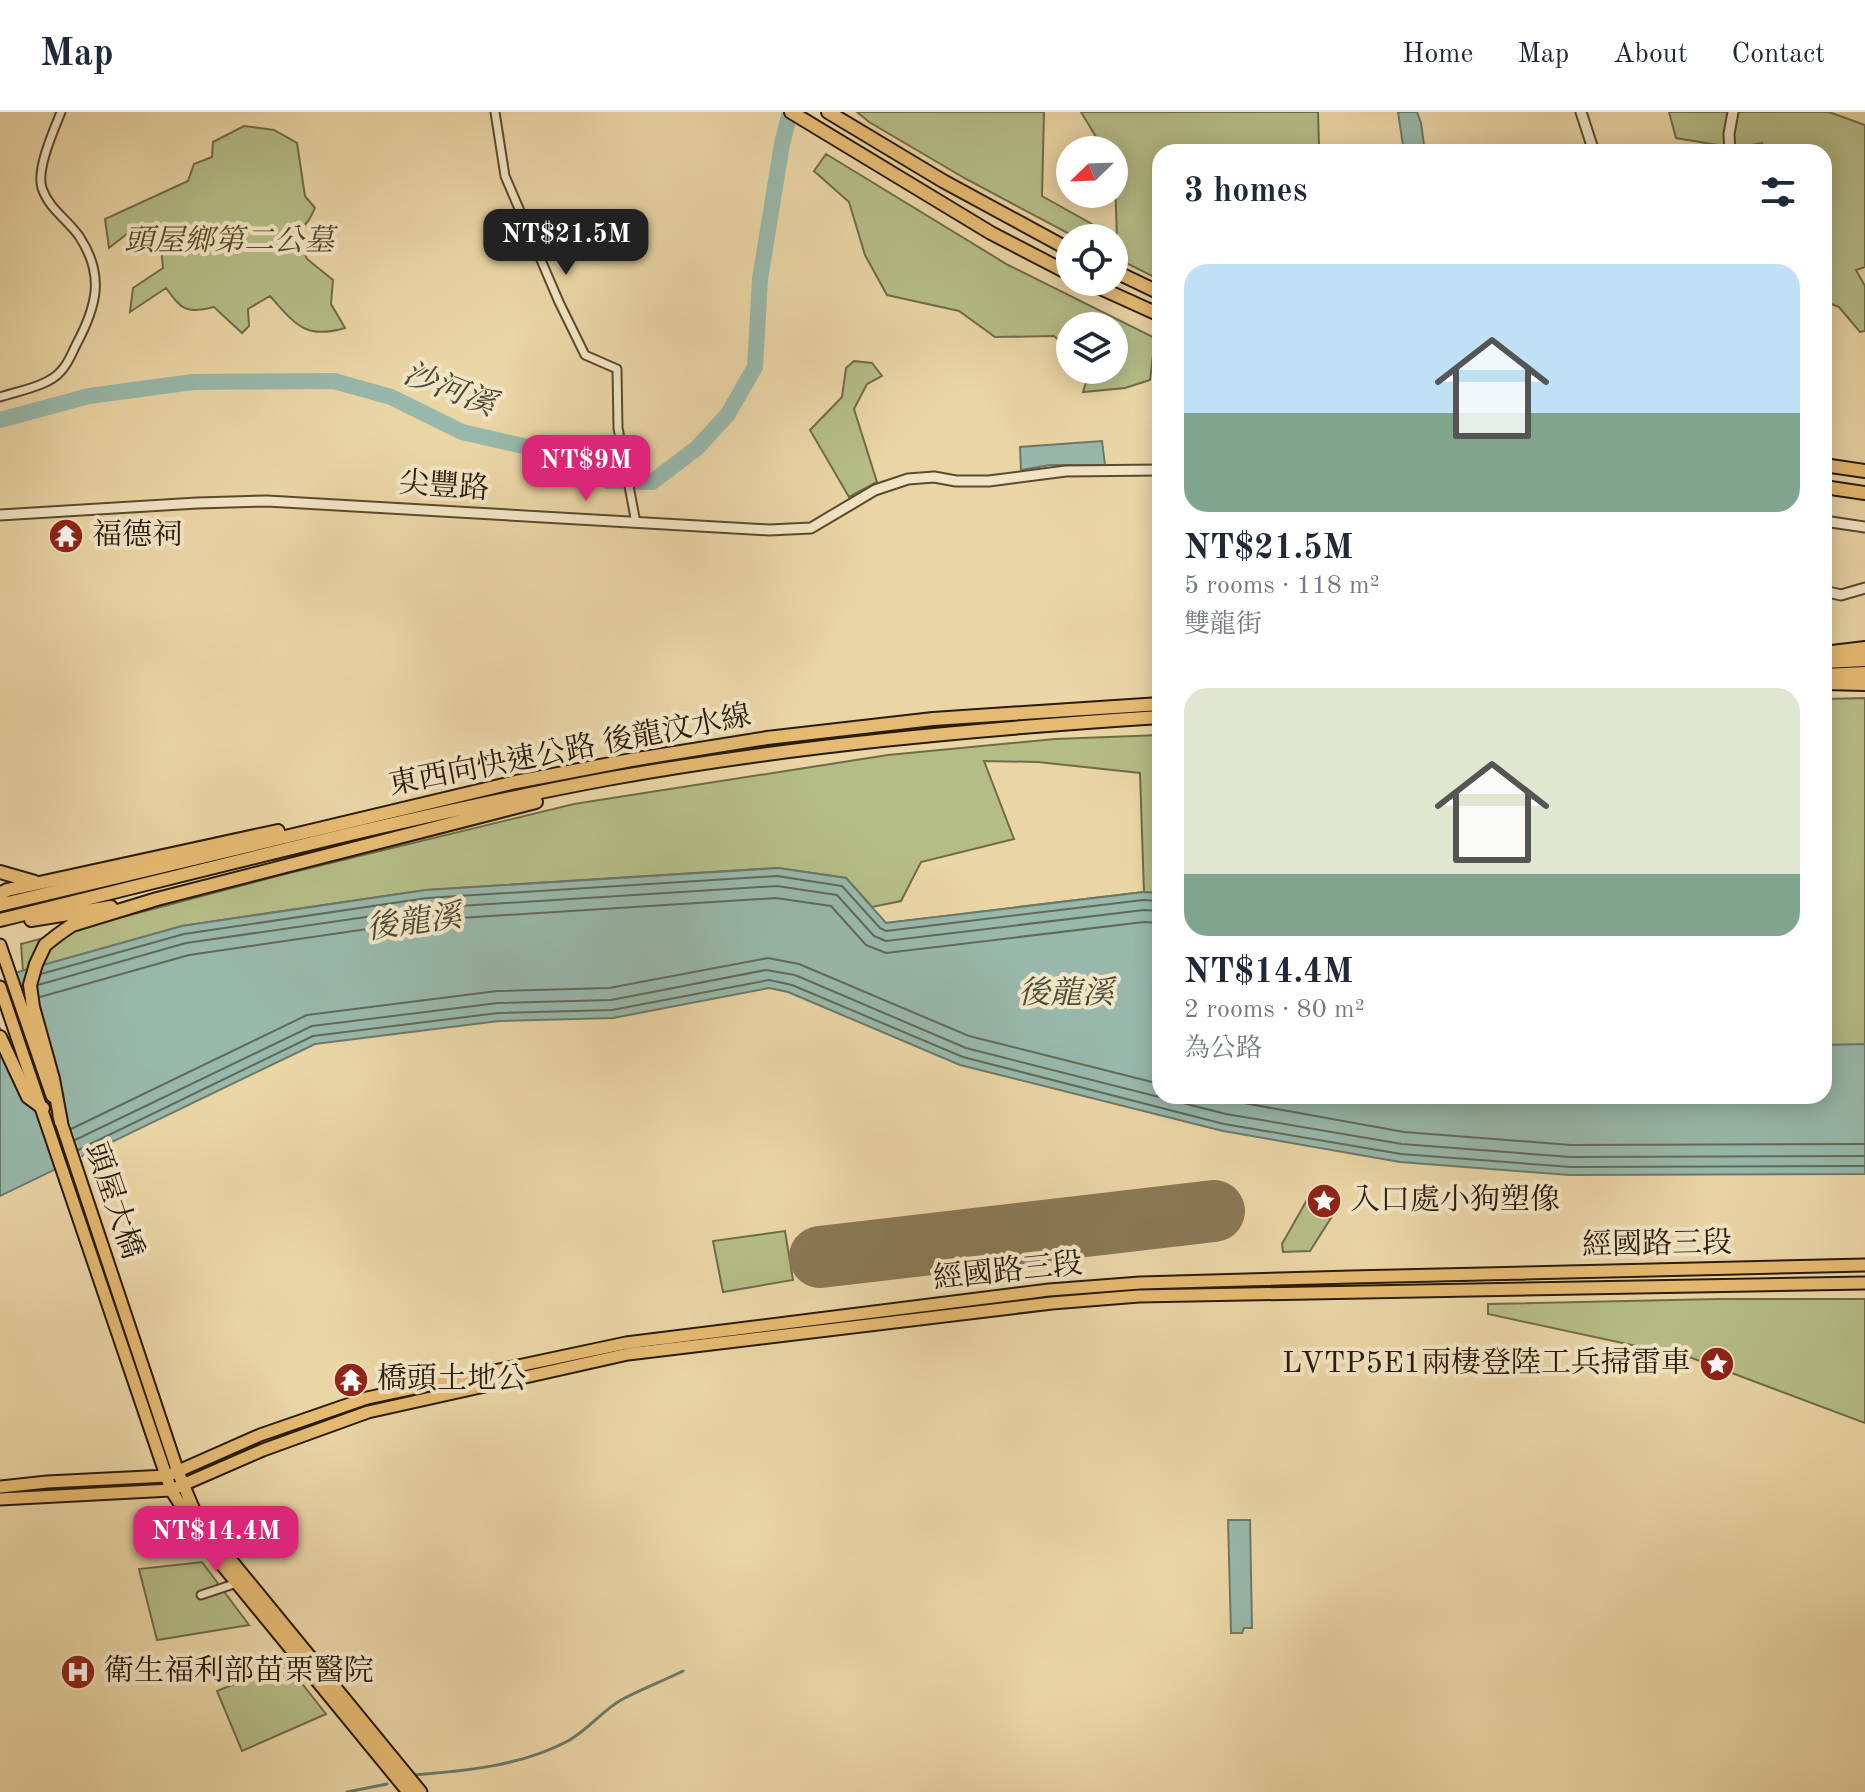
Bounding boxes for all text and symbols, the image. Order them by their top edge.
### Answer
text: Map [40,36,114,74]
text: Home [1402,41,1473,69]
text: Map [1517,41,1569,69]
text: About [1613,41,1688,69]
text: Contact [1732,41,1825,69]
north arrow [1056,136,1128,208]
map controls [1056,136,1128,384]
icon: filters [1756,170,1800,214]
text: 3 homes [1184,175,1307,209]
pin: NT$21.5M [483,209,649,277]
text: NT$21.5M [501,222,631,248]
park label: 頭屋鄉第二公墓 [124,224,339,257]
button: locate [1056,224,1128,296]
button: layers [1056,312,1128,384]
icon: home [1420,316,1564,460]
water label: 沙河溪 [398,356,503,424]
pin: NT$9M [530,435,642,503]
text: NT$9M [540,448,632,474]
street label: 尖豐路 [398,466,490,505]
temple icon: 福德祠 [47,517,85,555]
place label: 福德祠 [92,518,182,551]
text: NT$21.5M [1184,532,1353,566]
text: 5 rooms · 118 m² [1184,573,1380,599]
text: 雙龍街 [1184,612,1262,638]
street label: 東西向快速公路 後龍汶水線 [386,698,754,801]
icon: home [1420,740,1564,884]
water label: 後龍溪 [364,897,467,947]
text: NT$14.4M [1184,956,1353,990]
water label: 後龍溪 [1018,975,1117,1011]
text: 2 rooms · 80 m² [1184,997,1365,1023]
text: 為公路 [1184,1036,1262,1062]
street label: 頭屋大橋 [79,1138,150,1263]
place icon: 入口處小狗塑像 [1305,1182,1343,1220]
place label: 入口處小狗塑像 [1350,1183,1560,1216]
street label: 經國路三段 [1582,1226,1732,1261]
street label: 經國路三段 [932,1246,1084,1295]
place icon: LVTP5E1兩棲登陸工兵掃雷車 [1698,1345,1736,1383]
place label: LVTP5E1兩棲登陸工兵掃雷車 [1282,1346,1691,1379]
temple icon: 橋頭土地公 [332,1361,370,1399]
place label: 橋頭土地公 [377,1362,527,1395]
pin: NT$14.4M [133,1506,299,1574]
text: NT$14.4M [151,1519,281,1545]
hospital icon: 衛生福利部苗栗醫院 [59,1653,97,1691]
place label: 衛生福利部苗栗醫院 [104,1654,374,1687]

